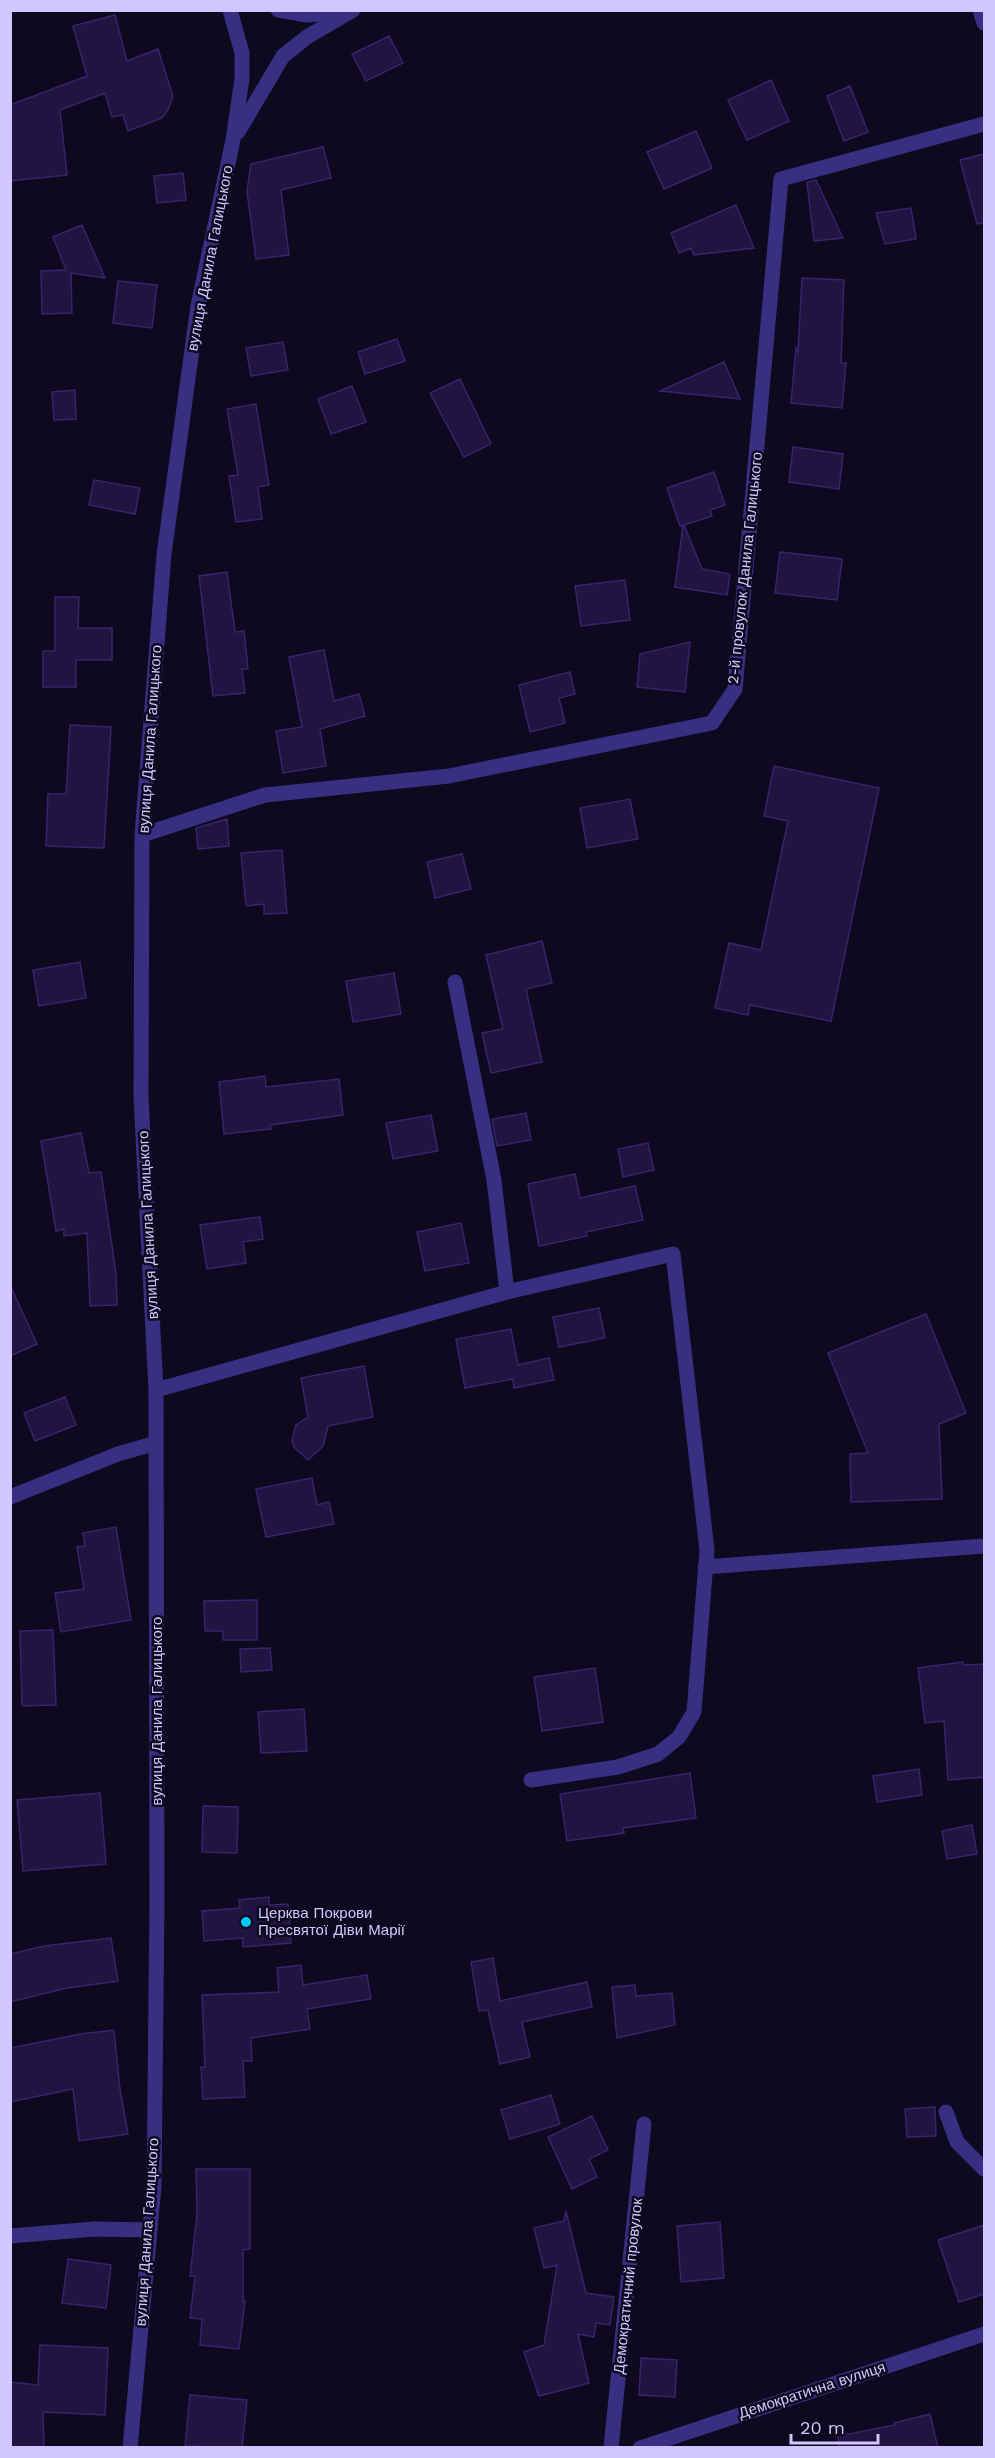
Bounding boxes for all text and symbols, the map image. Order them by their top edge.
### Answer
street label: вулиця Данила Галицького [183,164,237,352]
street label: 2-й провулок Данила Галицького [724,451,766,685]
street label: вулиця Данила Галицького [134,644,166,834]
street label: вулиця Данила Галицького [134,1130,162,1320]
street label: вулиця Данила Галицького [148,1617,166,1805]
place label: Церква Покрови Пресвятої Діви Марії [258,1904,406,1939]
marker: Церква Покрови Пресвятої Діви Марії [239,1915,253,1929]
street label: вулиця Данила Галицького [131,2137,163,2327]
street label: Демократичний провулок [610,2197,646,2375]
street label: Демократична вулиця [736,2358,888,2422]
scale bar [791,2407,878,2445]
text: 20 m [800,2417,845,2438]

